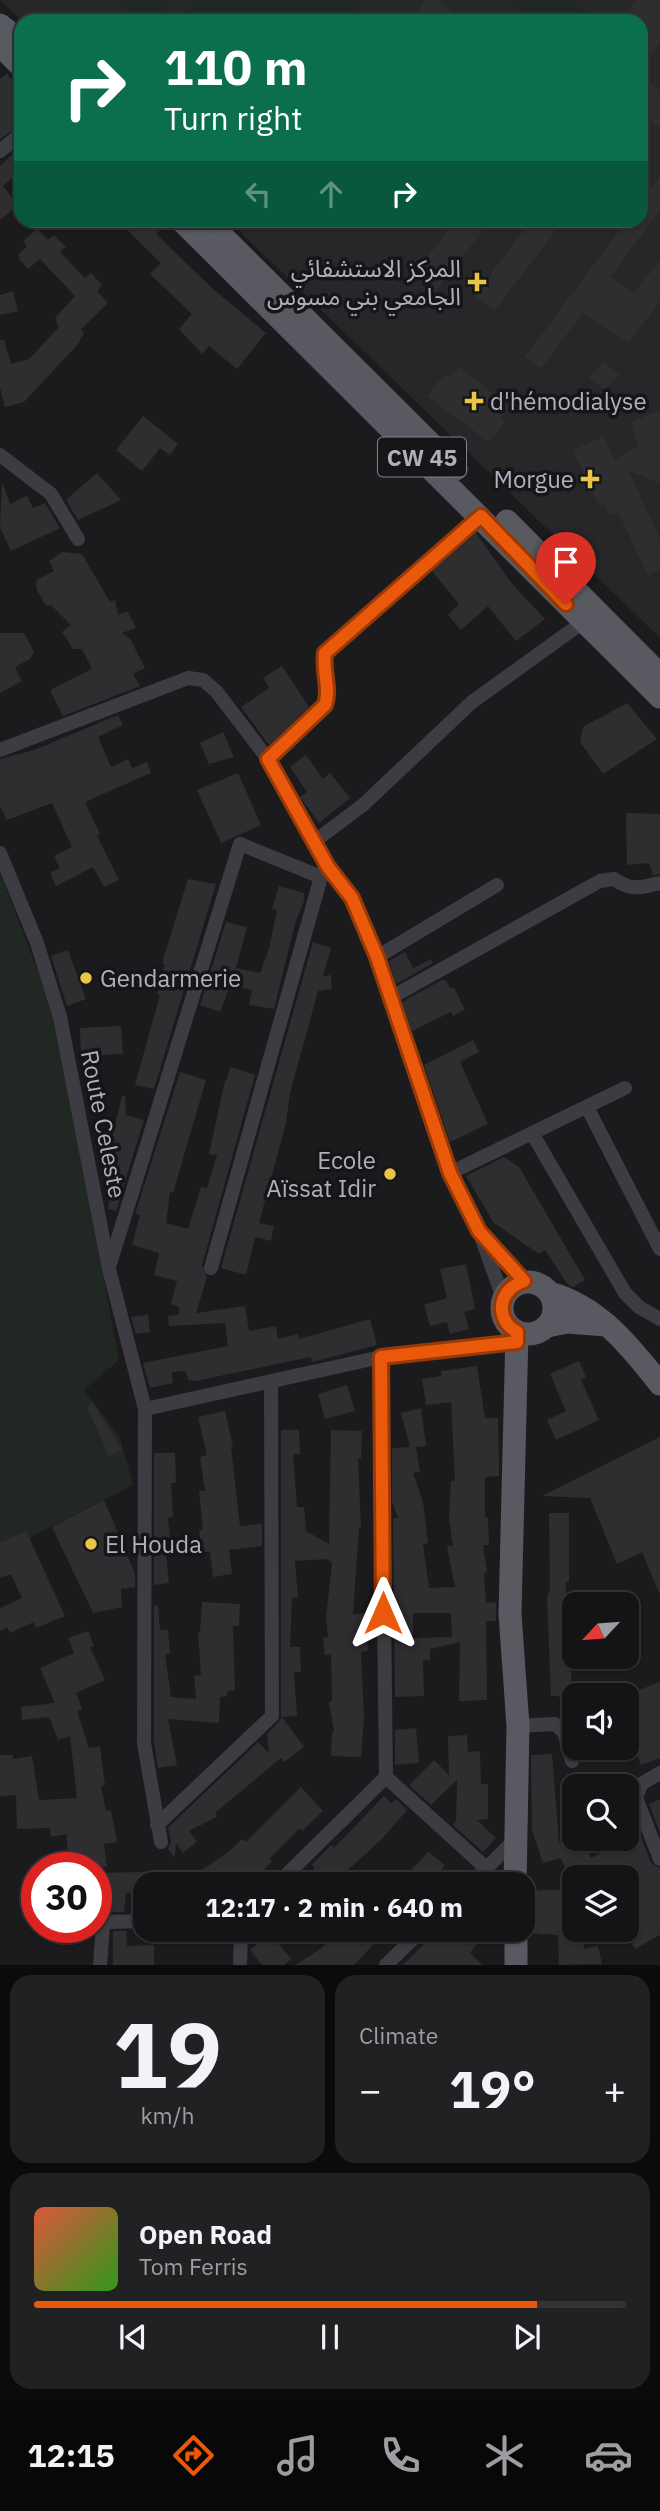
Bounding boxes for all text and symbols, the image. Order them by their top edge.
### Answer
text: 110 m [164,35,308,98]
icon: right [49,42,140,133]
text: Turn right [164,97,302,139]
icon: left [239,175,277,213]
icon: ahead [312,175,350,213]
icon: right [385,175,423,213]
place label: المركز الاستشفائي الجامعي بني مسوس [267,252,461,316]
marker: المركز الاستشفائي الجامعي بني مسوس [467,272,487,292]
place label: d'hémodialyse [490,385,647,417]
marker: d'hémodialyse [464,391,484,411]
road number: CW 45 [378,438,466,477]
place label: Morgue [493,463,574,495]
marker: Morgue [580,469,600,489]
pin [536,532,596,604]
icon: arrive [547,543,585,581]
place label: Gendarmerie [100,962,241,994]
marker: Gendarmerie [78,970,94,986]
street label: Route Celeste [74,1047,134,1201]
place label: Ecole Aïssat Idir [266,1144,376,1204]
marker: Ecole Aïssat Idir [382,1166,398,1182]
place label: El Houda [105,1528,202,1560]
marker: El Houda [83,1536,99,1552]
position arrow [346,1576,420,1650]
north arrow [562,1592,639,1670]
map controls [562,1592,639,1942]
button: sound [562,1683,639,1760]
button: search [562,1774,639,1851]
speed limit sign: 30 [21,1852,112,1943]
button: layers [562,1865,639,1942]
text: 12:17 · 2 min · 640 m [205,1890,463,1924]
text: 19 [113,1995,222,2113]
text: Climate [359,2020,438,2050]
text: 19° [449,2055,536,2122]
text: − [359,2065,382,2114]
text: + [603,2065,626,2114]
text: km/h [140,2100,195,2130]
text: Open Road [139,2217,272,2251]
text: Tom Ferris [139,2251,248,2281]
icon: previous [114,2318,152,2356]
icon: pause [311,2318,349,2356]
icon: next [508,2318,546,2356]
icon: directions [169,2431,218,2480]
icon: music [273,2431,322,2480]
icon: phone [376,2431,425,2480]
icon: climate [480,2431,529,2480]
icon: car [584,2431,633,2480]
text: 12:15 [27,2434,115,2476]

